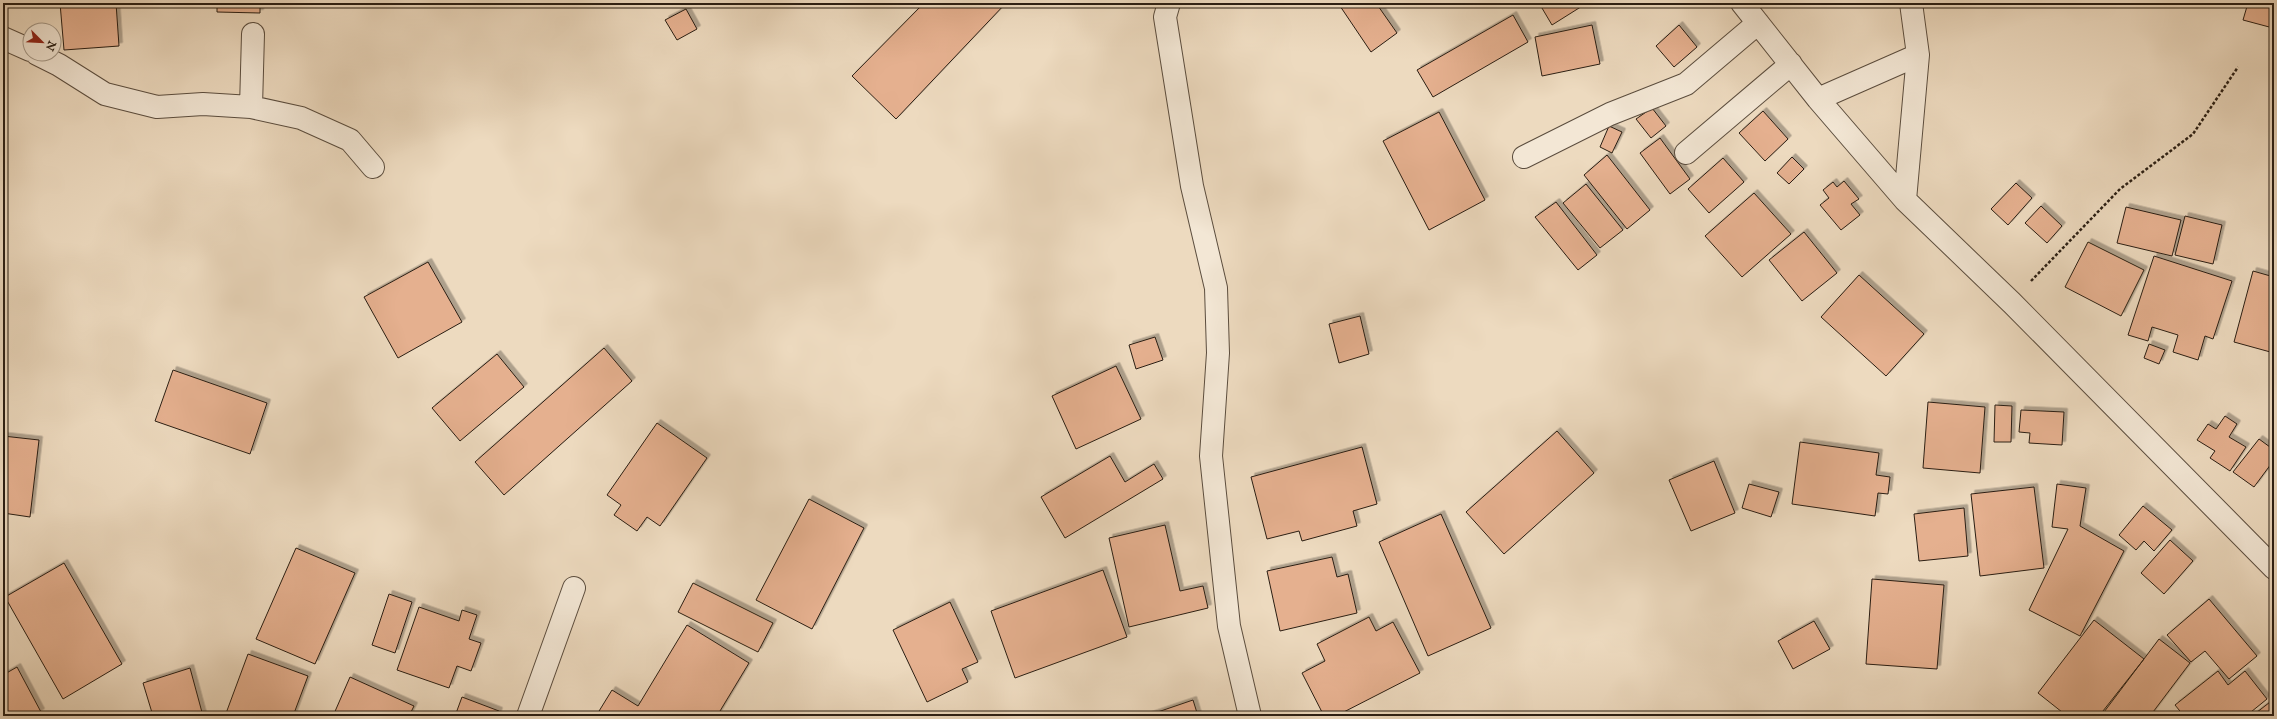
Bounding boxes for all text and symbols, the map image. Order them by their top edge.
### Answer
north arrow [22,22,62,62]
text: N [42,38,59,53]

